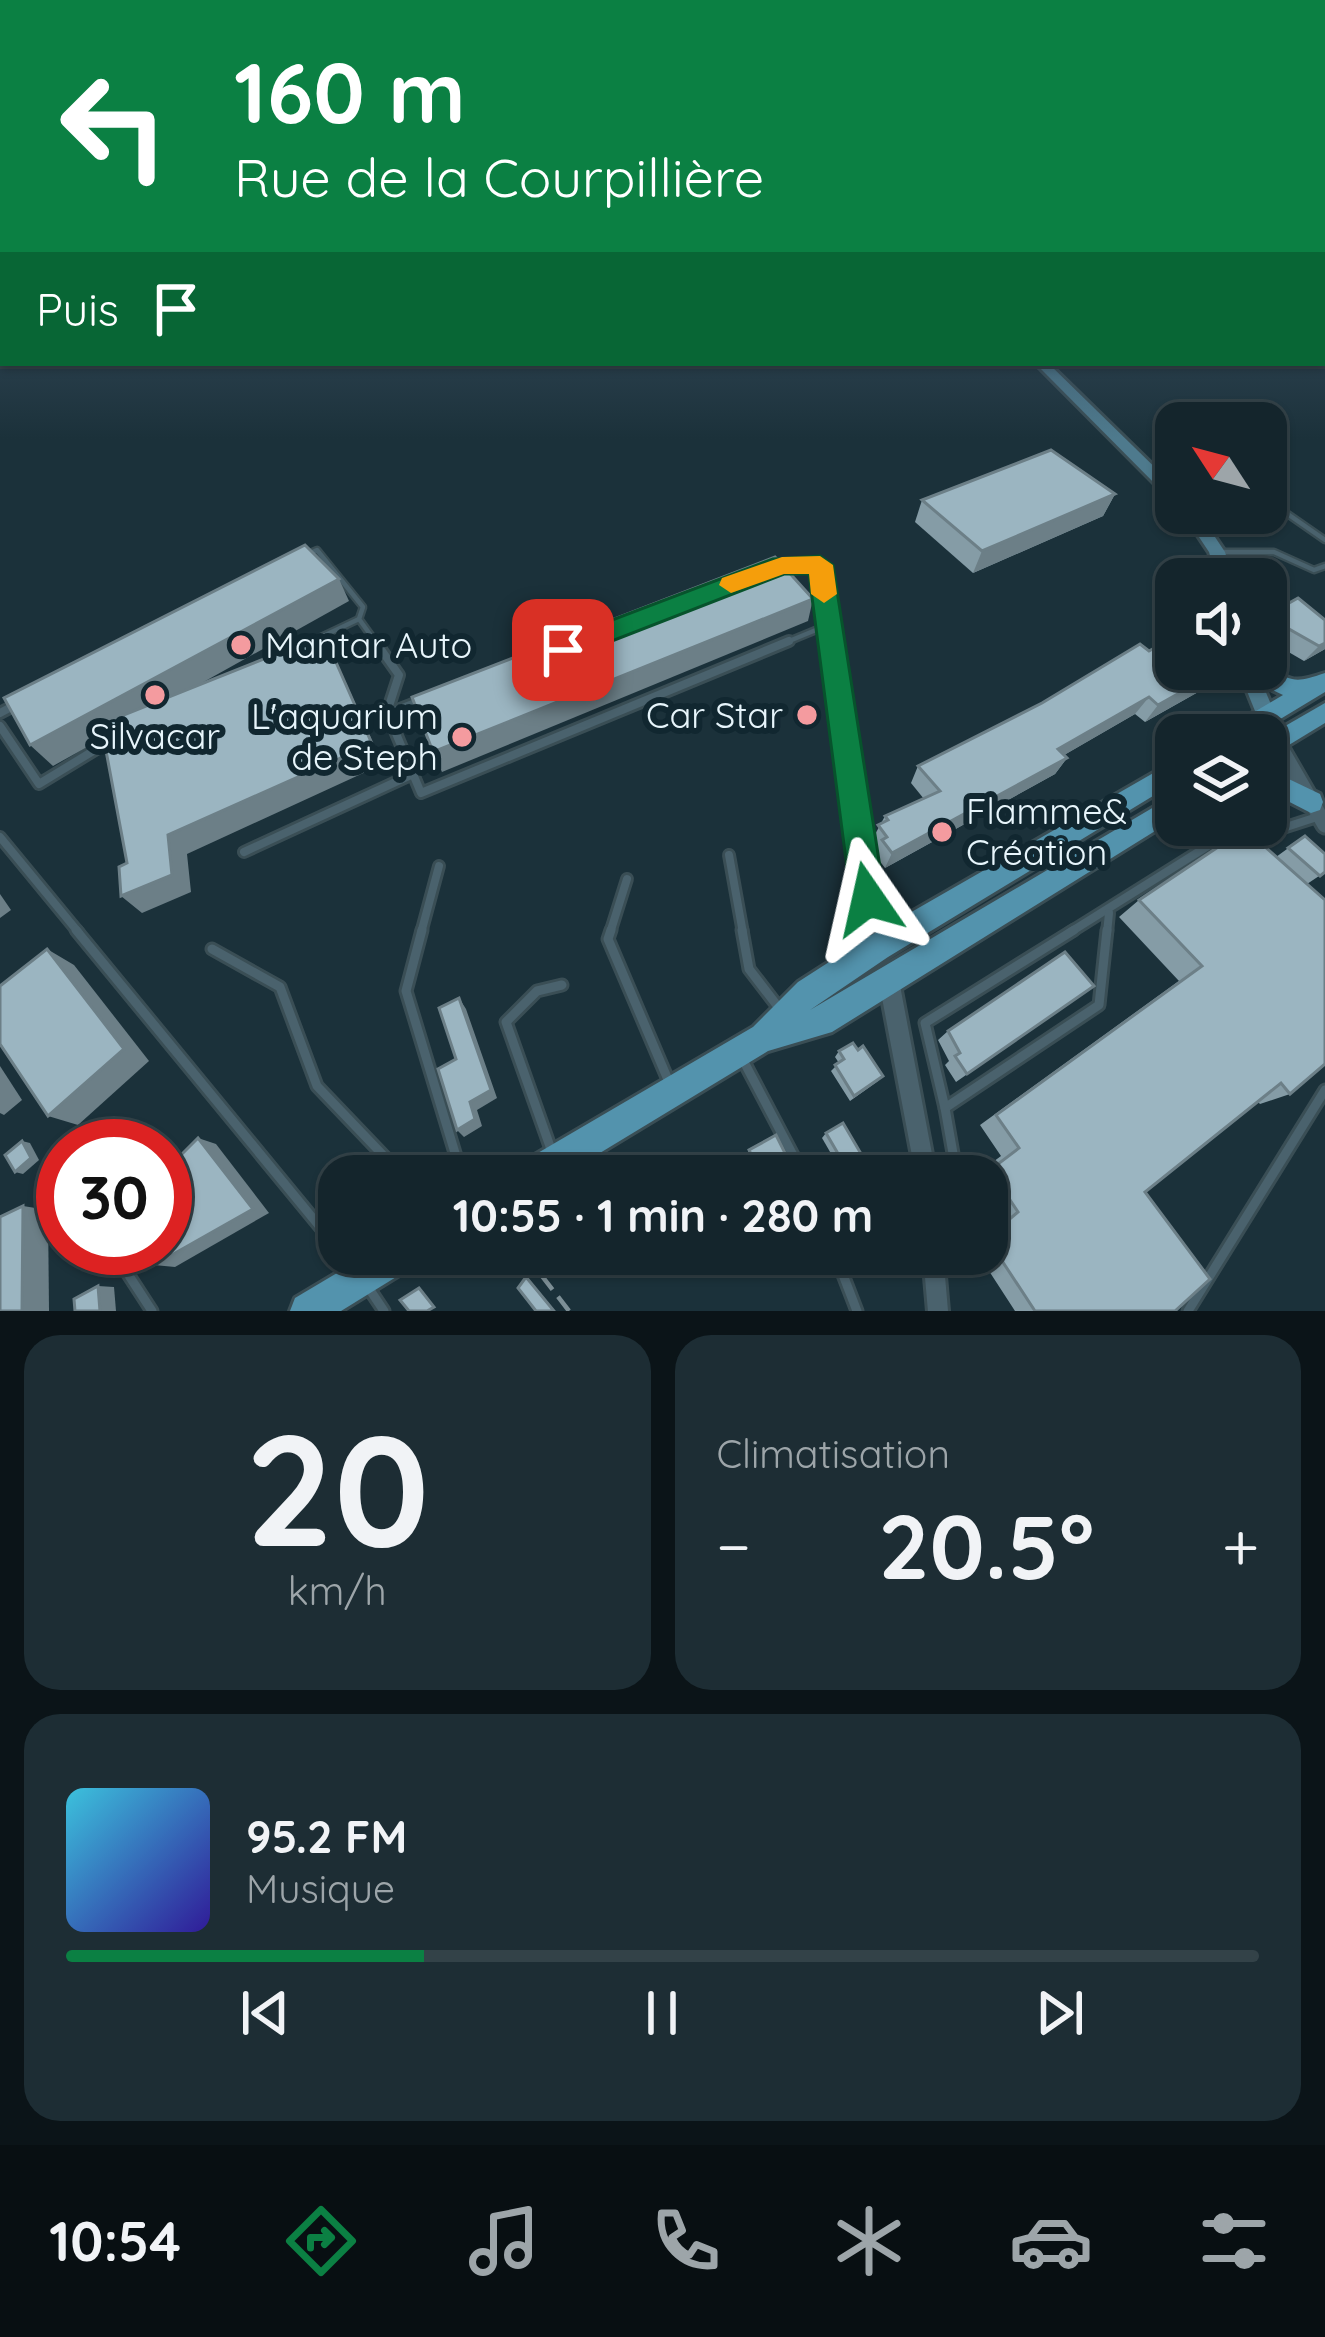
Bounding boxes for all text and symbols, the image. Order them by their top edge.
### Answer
text: 160 m [234,39,466,144]
icon: left [36,48,192,204]
text: Rue de la Courpillière [234,143,764,211]
icon: arrive [143,276,209,342]
text: Puis [36,281,119,337]
north arrow [1155,402,1287,534]
map controls [1155,402,1287,846]
button: sound [1155,558,1287,690]
pin [512,599,614,701]
icon: arrive [530,617,596,683]
place label: Mantar Auto [265,622,472,667]
marker: Mantar Auto [228,632,254,658]
marker: Silvacar [142,682,168,708]
place label: Car Star [646,692,783,737]
place label: L'aquarium de Steph [251,693,438,779]
marker: Car Star [794,702,820,728]
place label: Silvacar [90,713,220,758]
button: layers [1155,714,1287,846]
marker: L'aquarium de Steph [449,724,475,750]
place label: Flamme& Création [966,788,1127,874]
marker: Flamme& Création [929,819,955,845]
position arrow [805,836,931,962]
speed limit sign: 30 [36,1119,192,1275]
text: 10:55 · 1 min · 280 m [453,1187,873,1243]
text: 20 [245,1390,430,1585]
text: Climatisation [717,1429,950,1478]
text: 20.5° [878,1489,1094,1602]
text: − [717,1504,751,1587]
text: + [1222,1504,1259,1587]
text: km/h [288,1566,387,1615]
text: 95.2 FM [246,1808,407,1864]
text: Musique [246,1864,395,1913]
icon: previous [232,1980,298,2046]
icon: pause [629,1980,695,2046]
icon: next [1027,1980,1093,2046]
icon: directions [279,2199,363,2283]
icon: music [462,2199,546,2283]
icon: phone [644,2199,728,2283]
icon: climate [827,2199,911,2283]
icon: car [1009,2199,1093,2283]
icon: filters [1192,2199,1276,2283]
text: 10:54 [49,2207,181,2275]

